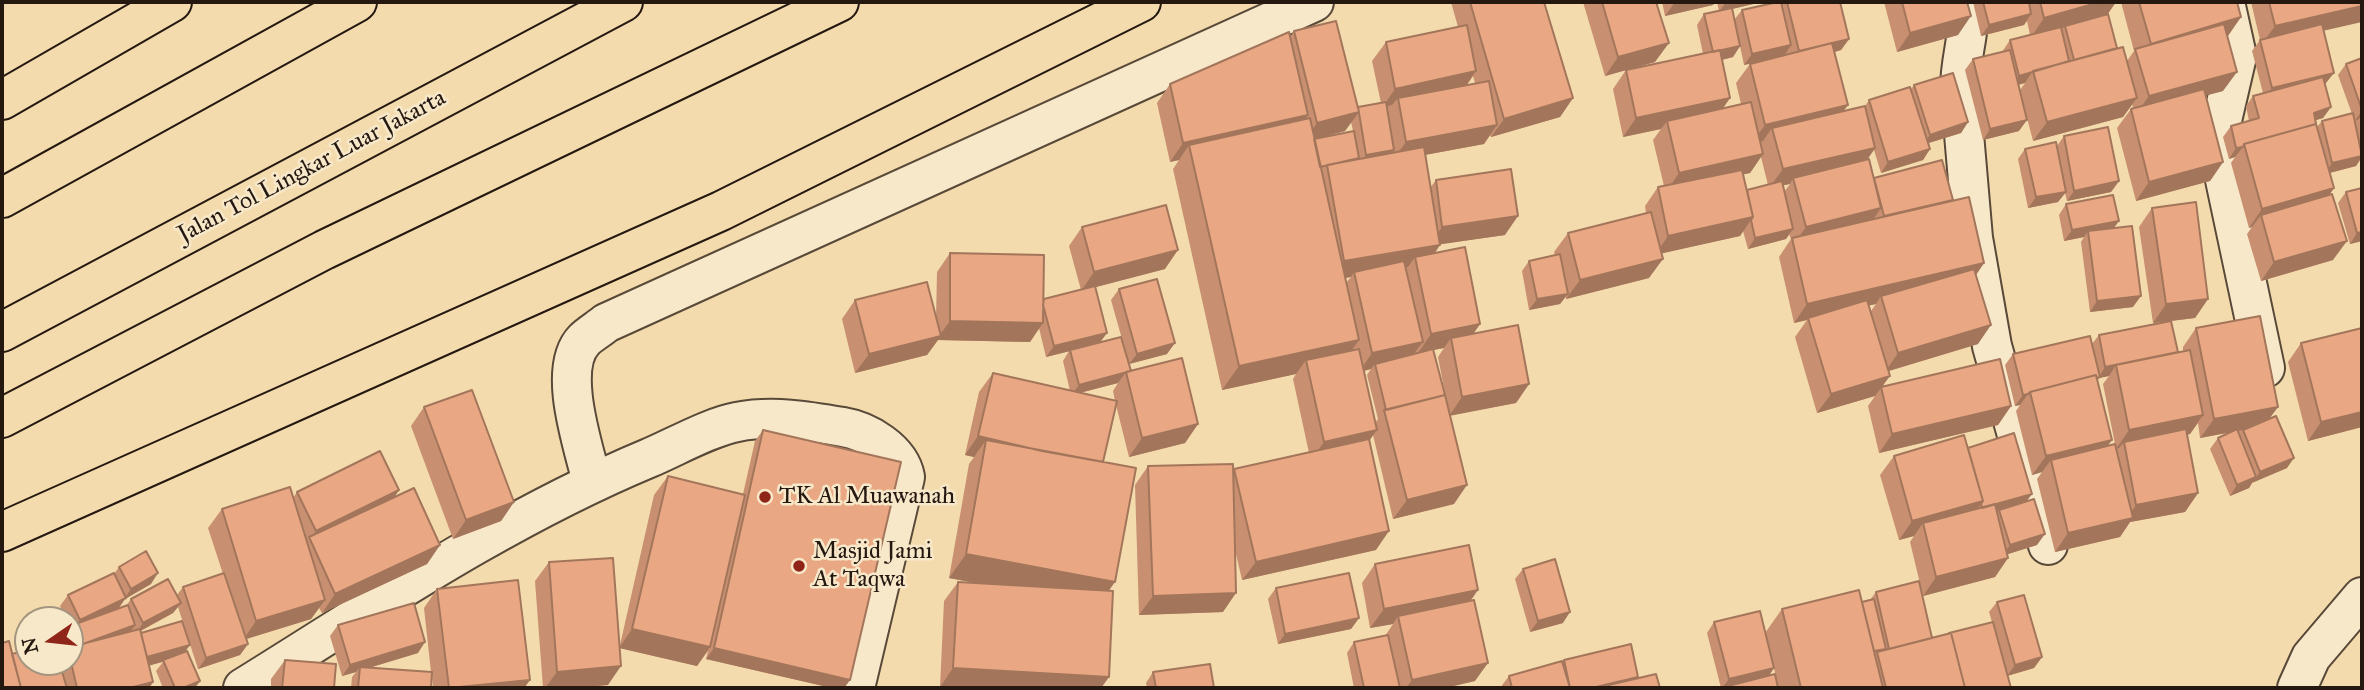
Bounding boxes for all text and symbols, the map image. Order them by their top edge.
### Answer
street label: Jalan Tol Lingkar Luar Jakarta [173,84,451,250]
place label: TK Al Muawanah [779,483,955,511]
marker: TK Al Muawanah [757,489,773,505]
place label: Masjid Jami At Taqwa [813,538,932,594]
marker: Masjid Jami At Taqwa [791,558,807,574]
north arrow [14,606,84,676]
text: N [17,635,43,656]

